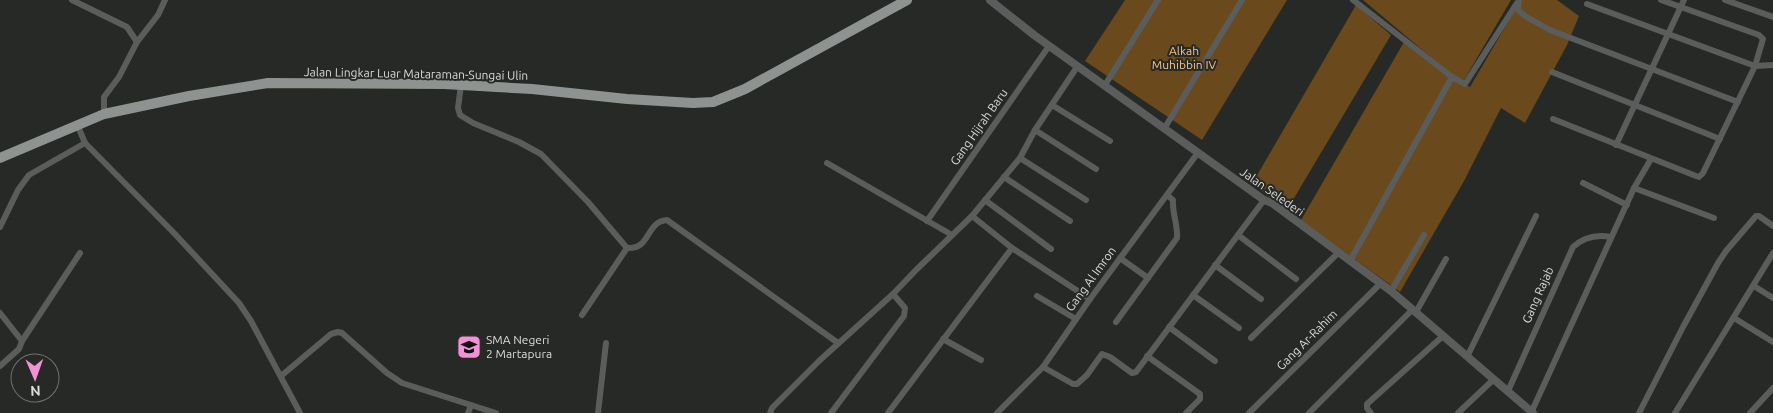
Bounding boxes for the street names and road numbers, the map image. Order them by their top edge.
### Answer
street label: Jalan Lingkar Luar Mataraman-Sungai Ulin [304,65,528,82]
street label: Gang Hijrah Baru [947,86,1010,167]
street label: Jalan Selederi [1238,165,1307,218]
street label: Gang Al Imron [1063,244,1118,313]
street label: Gang Rajab [1519,265,1556,325]
street label: Gang Ar-Rahim [1274,307,1340,373]

